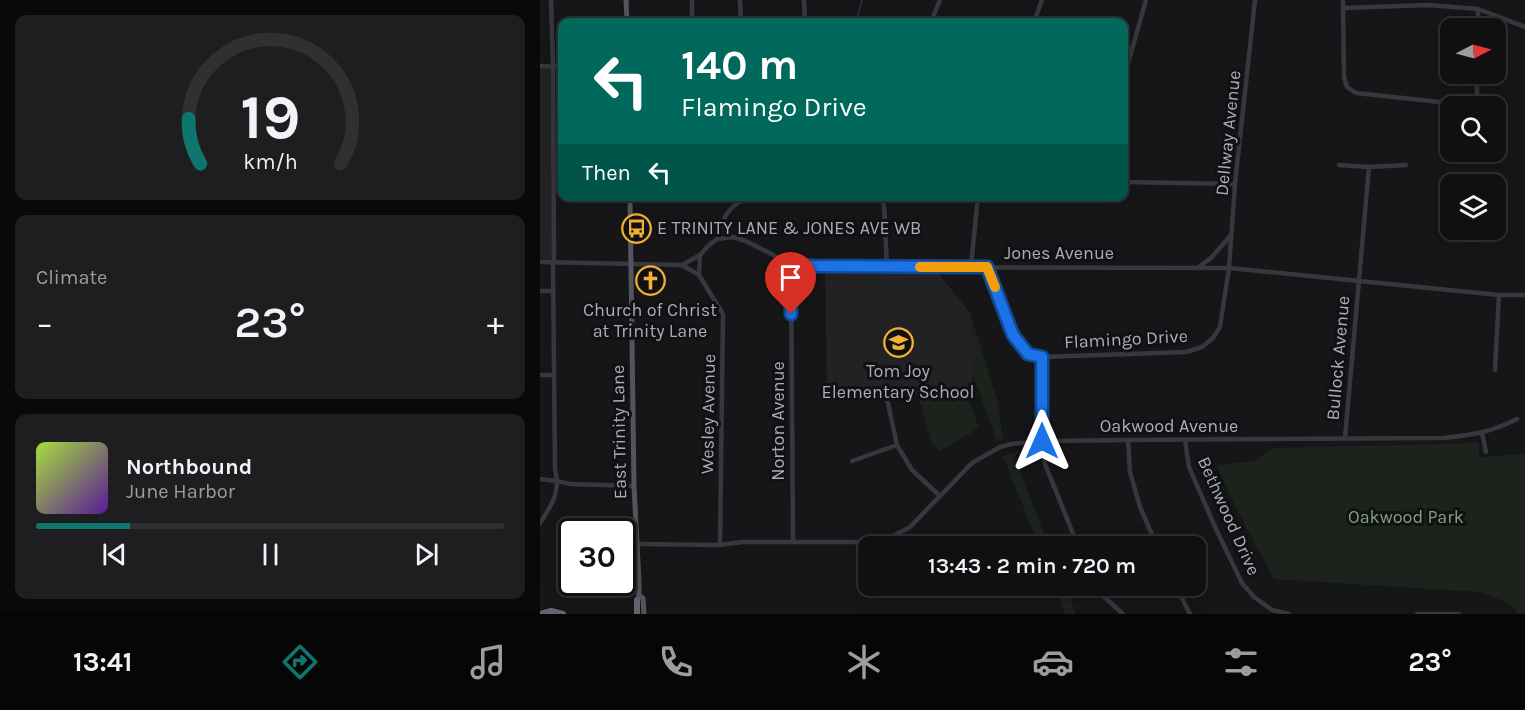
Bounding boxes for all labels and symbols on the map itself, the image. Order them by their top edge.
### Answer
north arrow [1440,18,1506,84]
street label: Dellway Avenue [1210,69,1246,197]
bus stop icon: E TRINITY LANE & JONES AVE WB [620,212,652,244]
place label: E TRINITY LANE & JONES AVE WB [657,217,921,239]
street label: Jones Avenue [1004,242,1114,264]
pin [765,252,816,314]
church icon: Church of Christ at Trinity Lane [634,265,666,297]
street label: Bullock Avenue [1322,295,1354,421]
place label: Church of Christ at Trinity Lane [583,299,717,342]
street label: Flamingo Drive [1064,325,1188,353]
school or university icon: Tom Joy Elementary School [882,326,914,358]
street label: Wesley Avenue [696,354,720,474]
place label: Tom Joy Elementary School [822,360,974,403]
street label: Norton Avenue [767,361,789,481]
street label: East Trinity Lane [607,365,631,499]
position arrow [1010,409,1074,473]
street label: Oakwood Avenue [1100,415,1238,437]
street label: Bethwood Drive [1193,453,1265,579]
park label: Oakwood Park [1348,506,1464,528]
speed limit sign: 30 [558,518,636,596]

